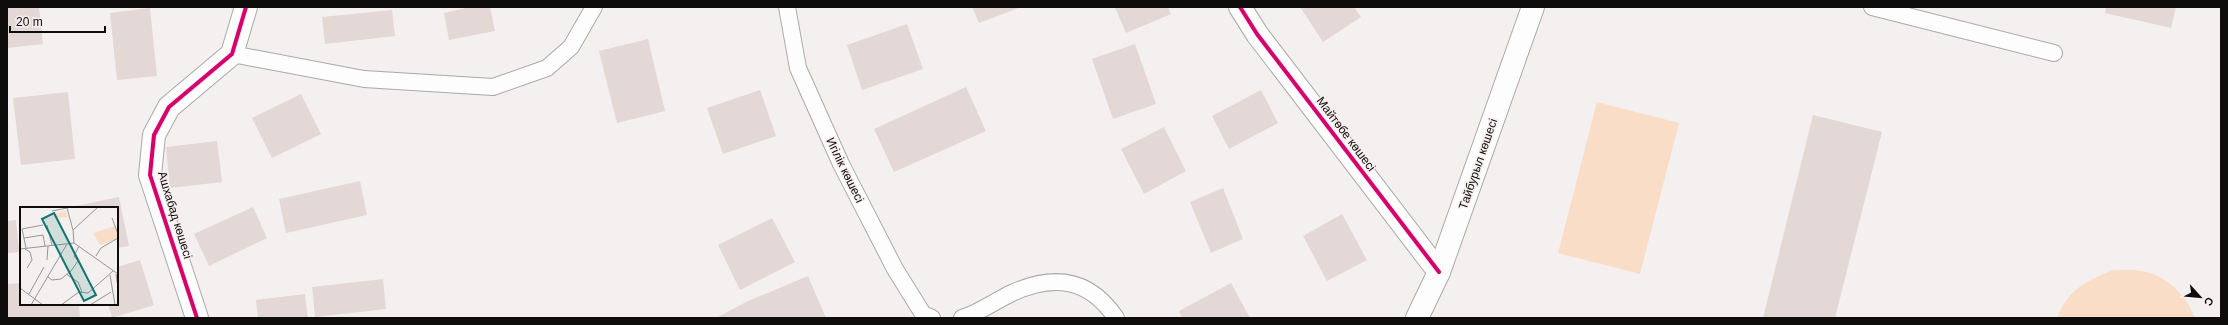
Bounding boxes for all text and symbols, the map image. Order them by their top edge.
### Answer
scale bar [10,8,105,34]
text: 20 m [16,15,43,29]
street label: Майтөбе көшесі [1314,94,1378,174]
street label: Тайбурыл көшесі [1456,117,1500,211]
street label: Игілік көшесі [823,135,867,205]
street label: Ашхабад көшесі [155,170,195,260]
inset map [20,207,118,305]
north arrow [2180,277,2220,317]
text: С [2202,295,2216,308]

